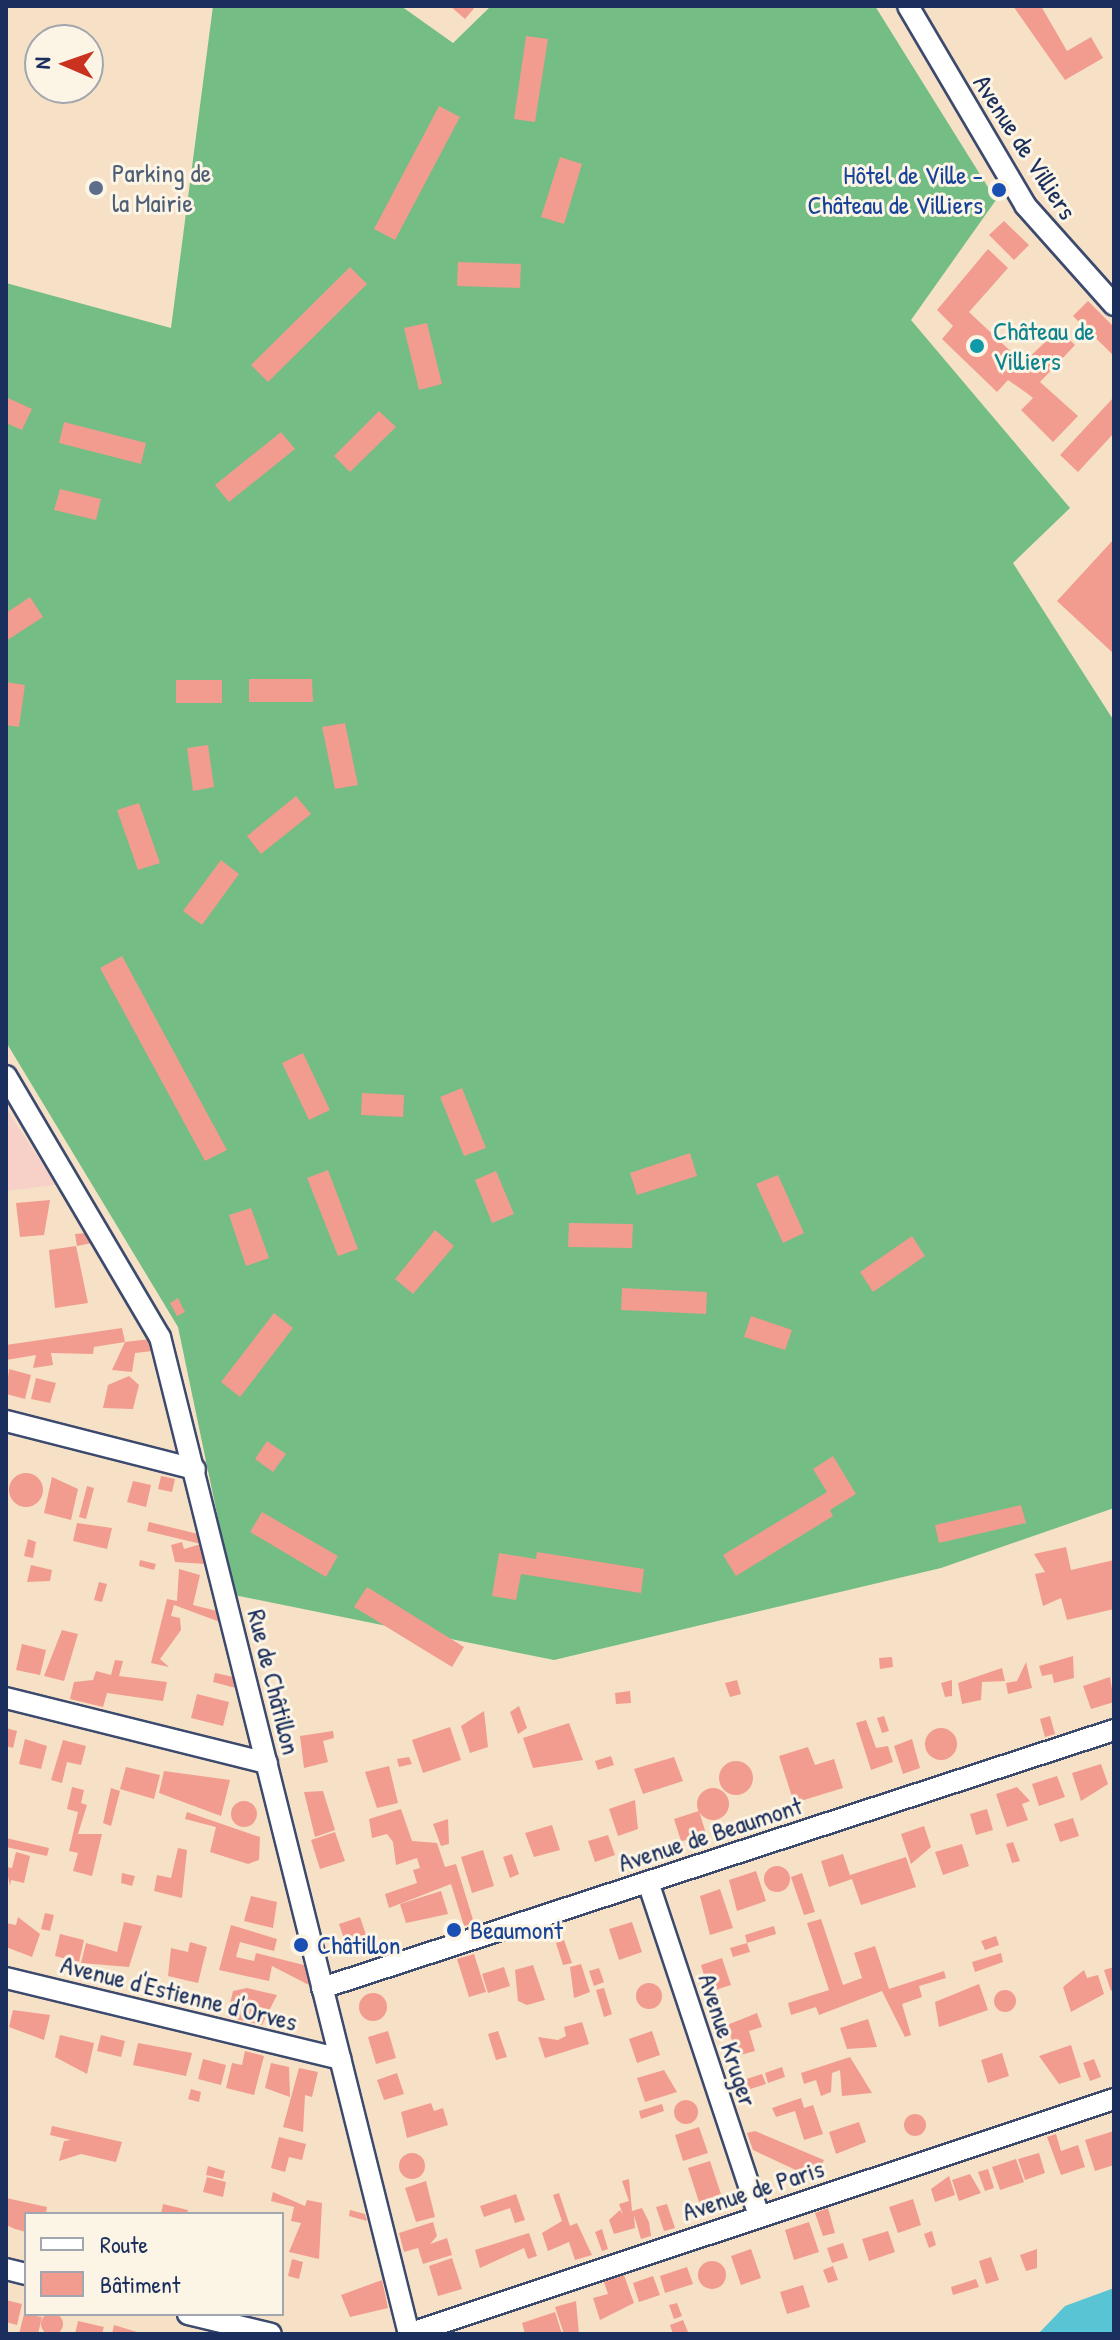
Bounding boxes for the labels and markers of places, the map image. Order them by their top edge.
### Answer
place label: Parking de la Mairie [112,157,211,218]
place label: Hôtel de Ville - Château de Villiers [807,159,983,220]
marker: Parking de la Mairie [87,179,105,197]
marker: Hôtel de Ville - Château de Villiers [990,181,1008,199]
place label: Château de Villiers [993,315,1095,376]
marker: Château de Villiers [968,337,986,355]
place label: Beaumont [470,1914,563,1946]
marker: Beaumont [445,1921,463,1939]
place label: Châtillon [317,1929,401,1961]
marker: Châtillon [292,1936,310,1954]

